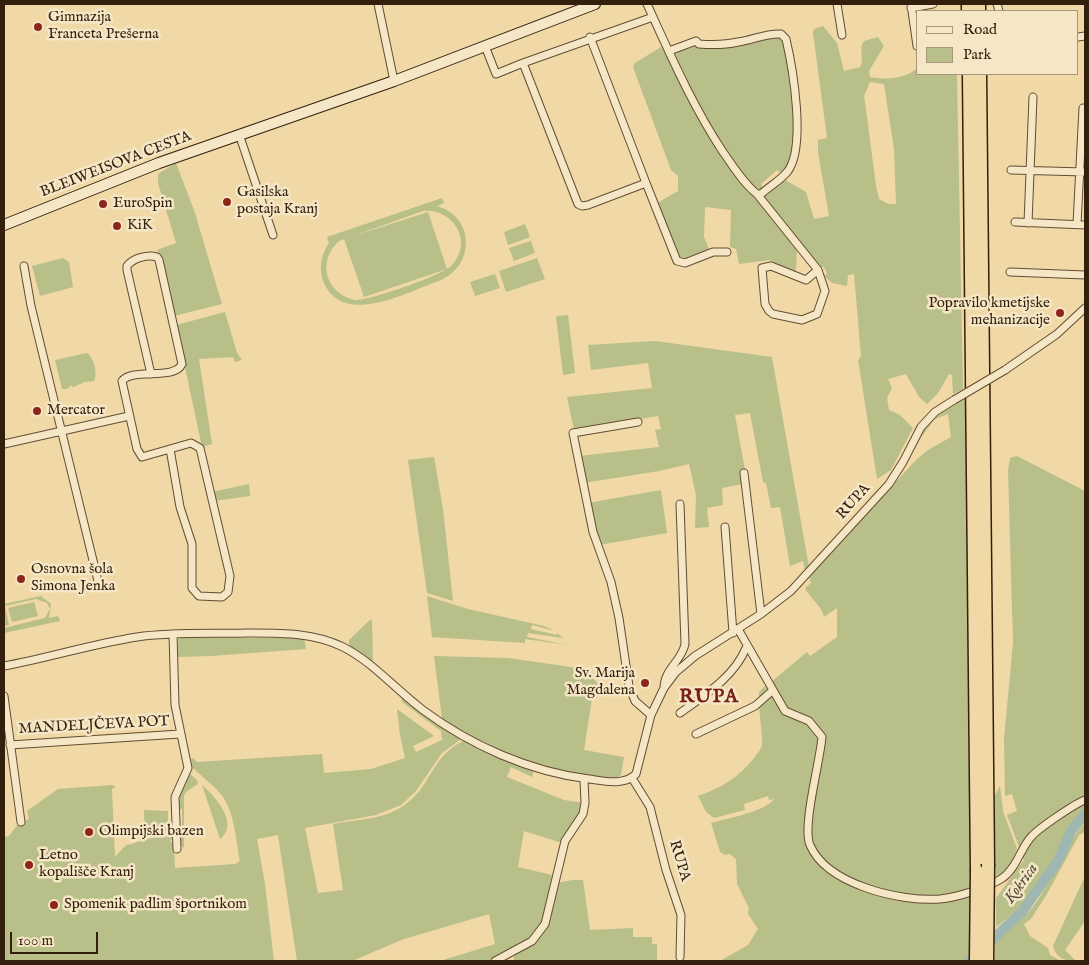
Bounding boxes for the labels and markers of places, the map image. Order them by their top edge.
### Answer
place label: Gimnazija Franceta Prešerna [48,9,159,44]
marker: Gimnazija Franceta Prešerna [32,21,44,33]
place label: Gasilska postaja Kranj [237,184,318,219]
place label: EuroSpin [113,195,173,213]
marker: Gasilska postaja Kranj [221,196,233,208]
marker: EuroSpin [97,198,109,210]
place label: KiK [127,217,153,235]
marker: KiK [111,220,123,232]
place label: Popravilo kmetijske mehanizacije [928,295,1050,330]
marker: Popravilo kmetijske mehanizacije [1054,307,1066,319]
place label: Mercator [47,402,105,420]
marker: Mercator [31,405,43,417]
place label: Osnovna šola Simona Jenka [31,561,115,596]
marker: Osnovna šola Simona Jenka [15,573,27,585]
place label: Sv. Marija Magdalena [566,665,635,700]
marker: Sv. Marija Magdalena [639,677,651,689]
place label: Olimpijski bazen [99,823,204,841]
marker: Olimpijski bazen [83,826,95,838]
place label: Letno kopališče Kranj [39,847,134,882]
marker: Letno kopališče Kranj [23,859,35,871]
place label: Spomenik padlim športnikom [64,896,247,914]
marker: Spomenik padlim športnikom [48,899,60,911]

